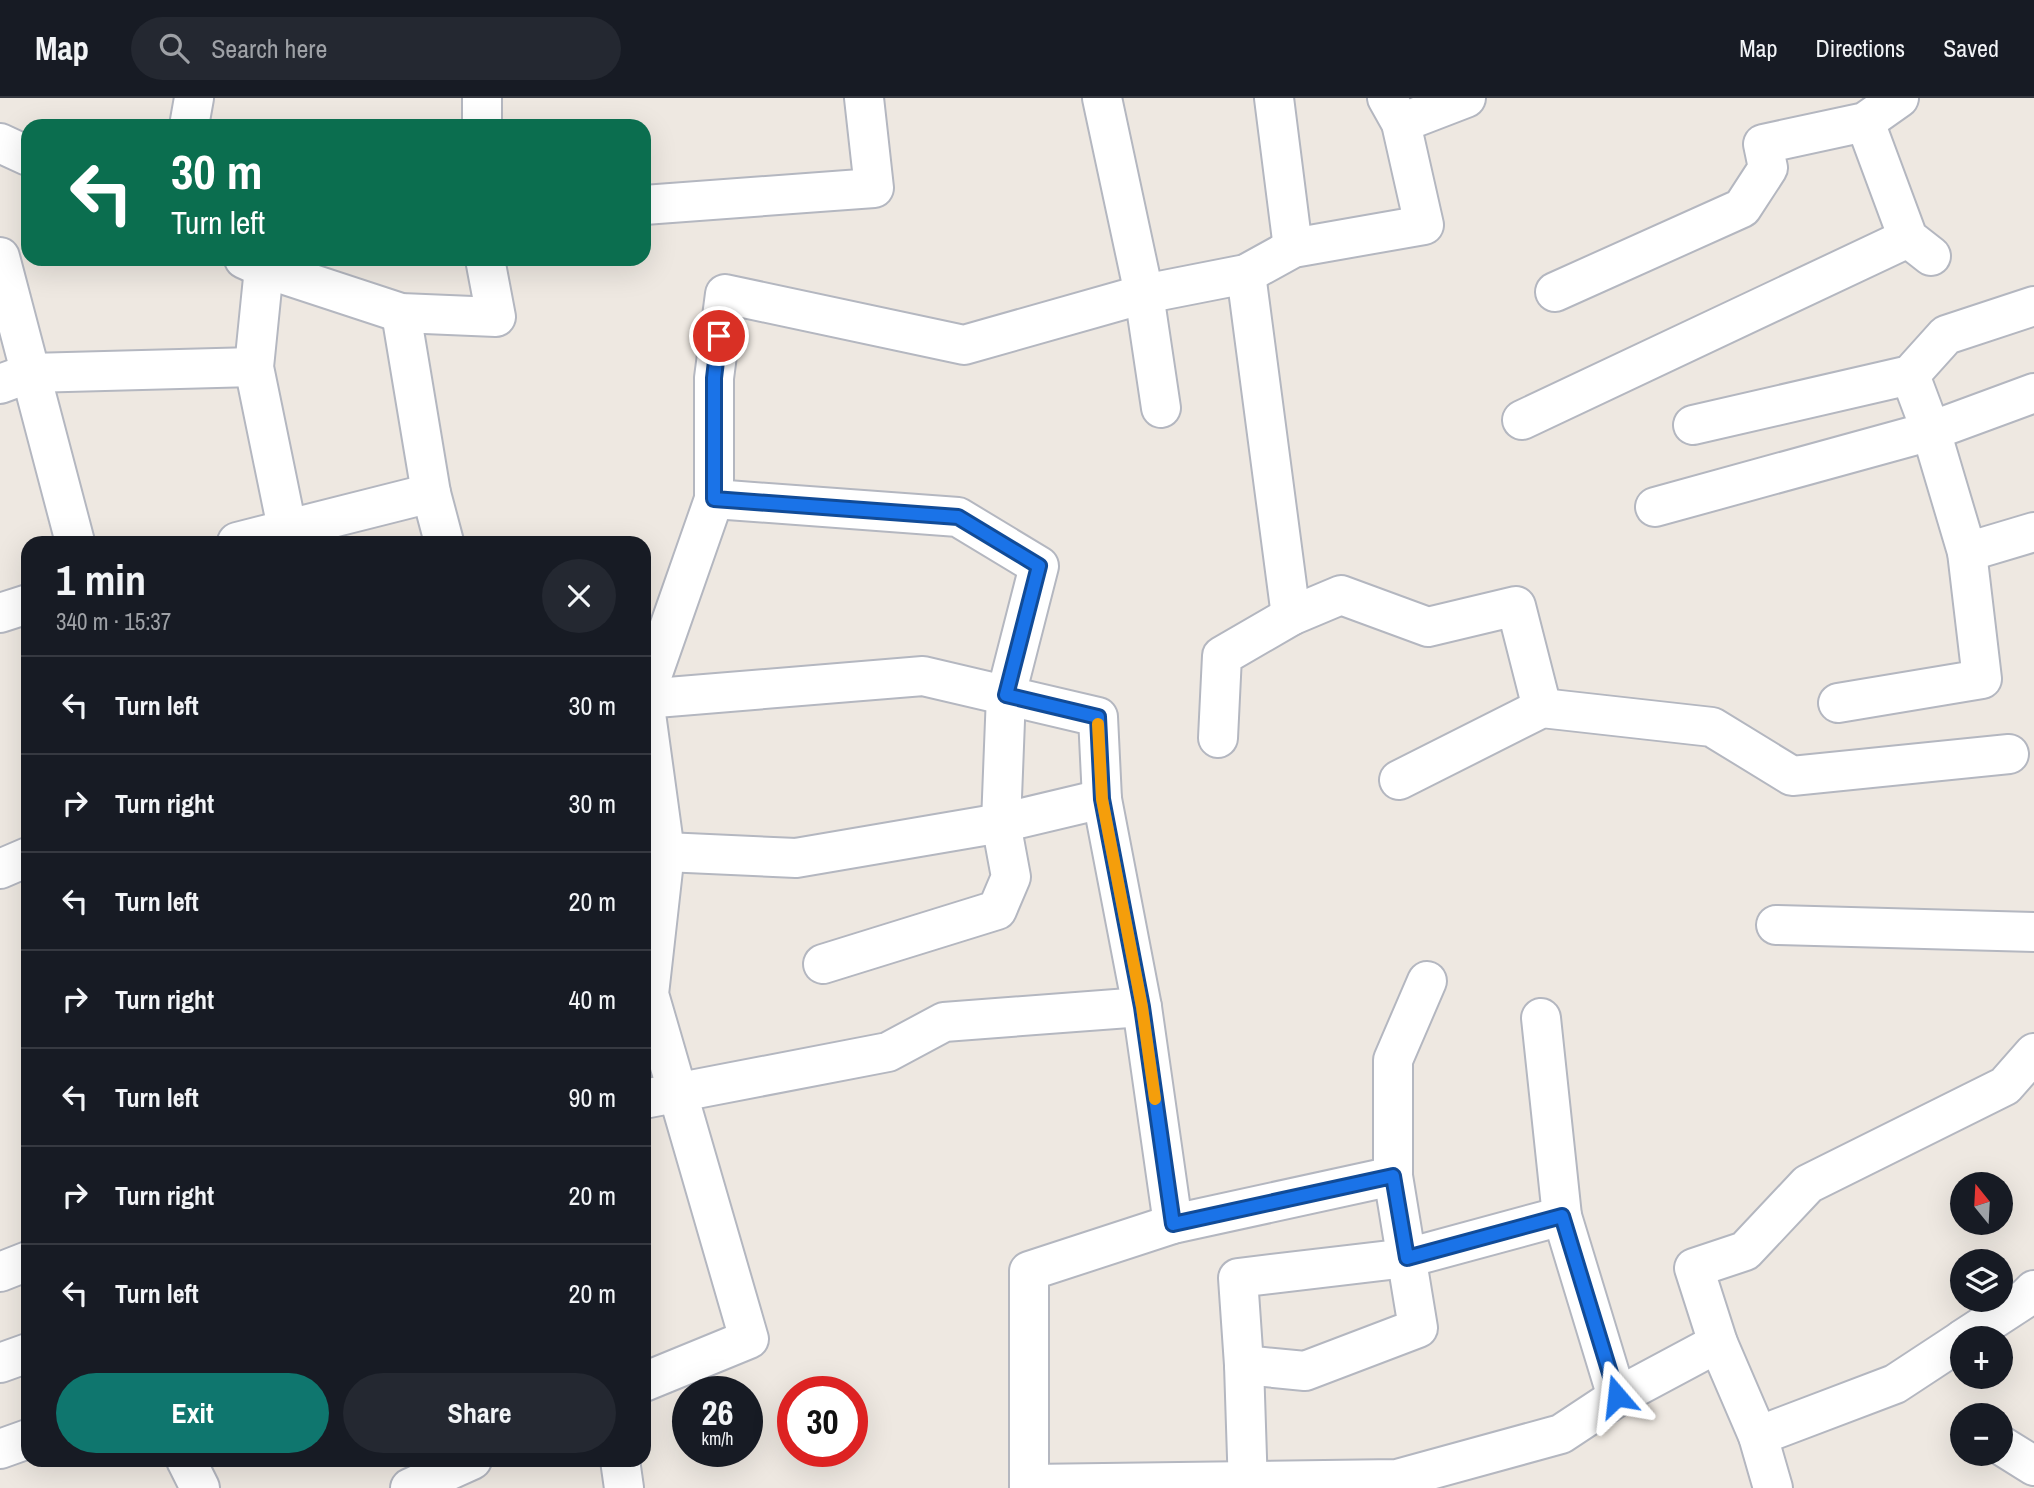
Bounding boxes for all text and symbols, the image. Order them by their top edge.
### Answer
search box [131,17,621,80]
text: Map [35,26,89,70]
icon: search [155,29,193,67]
text: Search here [211,31,327,66]
text: Map [1739,32,1777,64]
text: Directions [1815,32,1905,64]
text: Saved [1943,32,1999,64]
text: 30 m [171,138,263,204]
icon: left [56,147,147,238]
text: Turn left [171,201,265,244]
pin [689,306,749,366]
icon: arrive [700,317,738,355]
text: 1 min [56,552,146,608]
button: close [542,559,616,633]
text: 340 m · 15:37 [56,606,171,637]
icon: left [56,686,94,724]
text: Turn left [115,688,199,723]
text: 30 m [569,688,616,723]
icon: right [56,784,94,822]
text: Turn right [115,786,214,821]
text: 30 m [569,786,616,821]
icon: left [56,882,94,920]
text: Turn left [115,884,199,919]
text: 20 m [569,884,616,919]
icon: right [56,980,94,1018]
text: Turn right [115,982,214,1017]
text: 40 m [569,982,616,1017]
icon: left [56,1078,94,1116]
text: Turn left [115,1080,199,1115]
text: 90 m [569,1080,616,1115]
north arrow [1950,1172,2012,1236]
map controls [1950,1172,2013,1466]
icon: right [56,1176,94,1214]
text: Turn right [115,1178,214,1213]
text: 20 m [569,1178,616,1213]
button: layers [1950,1249,2013,1312]
icon: left [56,1274,94,1312]
text: Turn left [115,1276,199,1311]
text: 20 m [569,1276,616,1311]
button: + [1950,1326,2013,1389]
position arrow [1580,1359,1654,1433]
button: Exit [56,1373,329,1453]
button: Share [343,1373,616,1453]
speed limit sign: 30 [777,1376,868,1467]
text: 26 [702,1389,733,1436]
button: − [1950,1403,2013,1466]
text: km/h [702,1426,734,1451]

